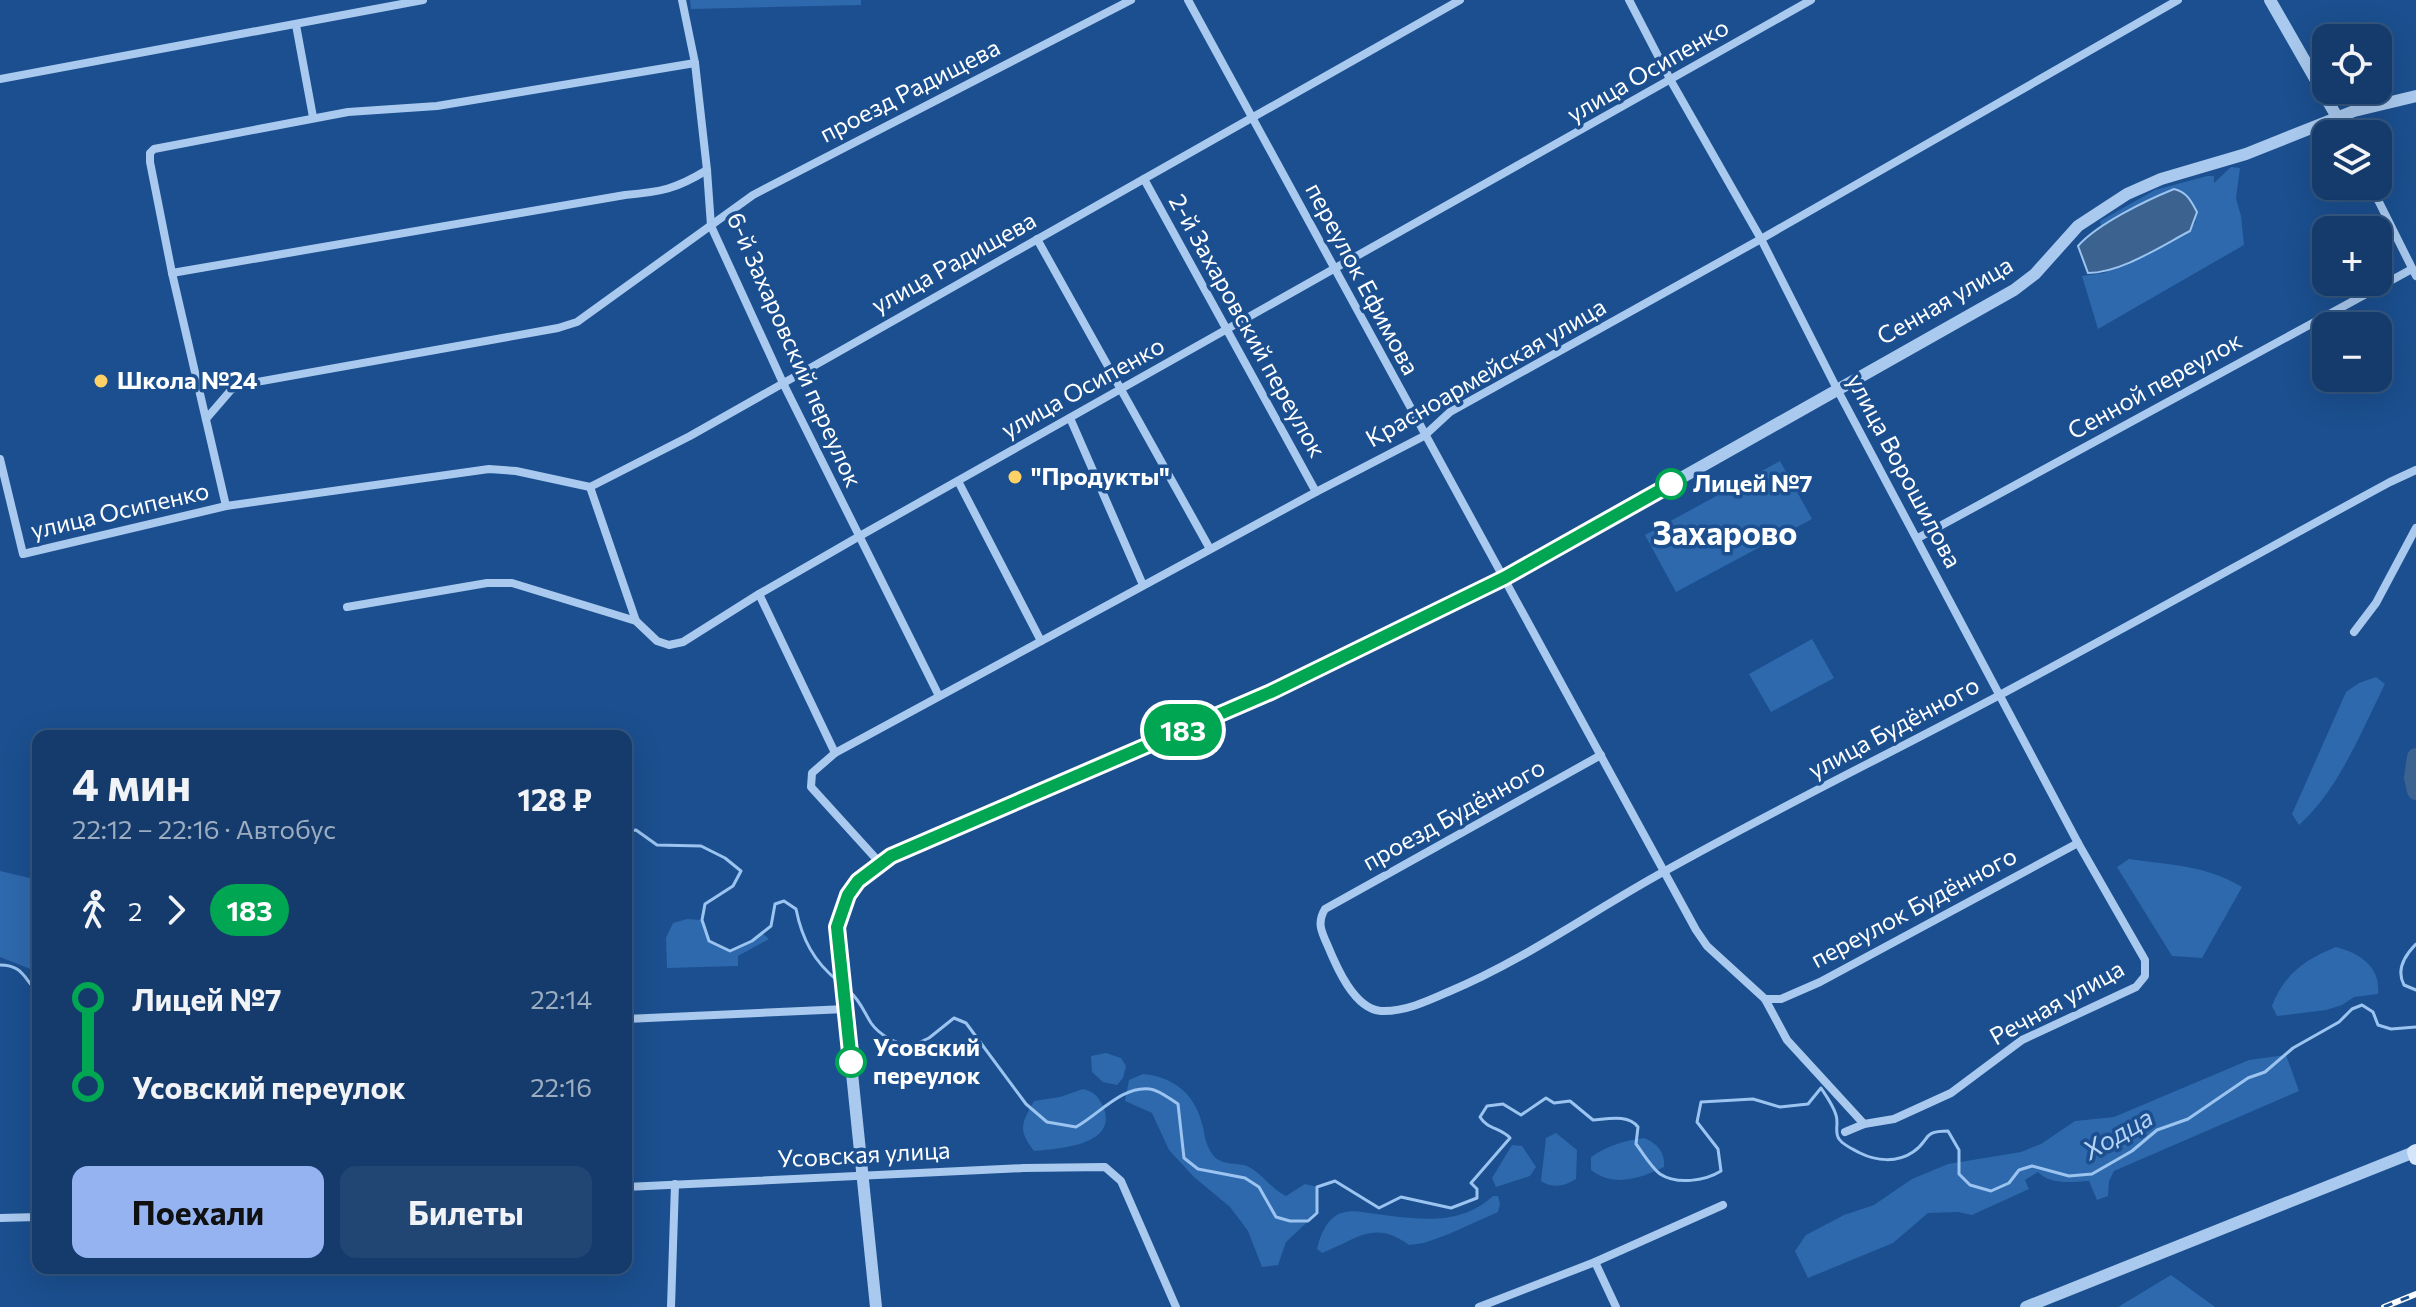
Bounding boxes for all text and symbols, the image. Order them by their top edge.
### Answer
street label: улица Осипенко [1561,12,1733,128]
map controls [2312,24,2392,392]
button: locate [2312,24,2392,104]
street label: проезд Радищева [814,32,1004,148]
button: layers [2312,120,2392,200]
street label: переулок Ефимова [1300,177,1426,379]
street label: 2-й Захаровский переулок [1164,189,1333,462]
street label: улица Радищева [866,204,1041,319]
street label: 6-й Захаровский переулок [722,207,869,491]
button: + [2312,216,2392,296]
street label: Сенная улица [1871,249,2017,350]
street label: Красноармейская улица [1360,291,1610,452]
button: − [2312,312,2392,392]
street label: Сенной переулок [2062,325,2247,445]
street label: улица Осипенко [996,330,1169,444]
place label: Школа №24 [117,365,258,394]
street label: улица Ворошилова [1842,368,1969,572]
marker: Школа №24 [92,372,110,390]
place label: "Продукты" [1031,461,1170,490]
marker: "Продукты" [1006,468,1024,486]
place label: Лицей №7 [1693,468,1813,497]
marker: Лицей №7 [1656,469,1686,499]
street label: улица Осипенко [28,475,212,544]
district label: Захарово [1653,512,1798,552]
street label: улица Будённого [1803,669,1984,784]
line badge: 183 [1137,704,1229,756]
text: 183 [1160,713,1206,747]
street label: проезд Будённого [1357,752,1550,876]
text: 4 мин [72,756,191,810]
text: 128 ₽ [517,780,592,817]
text: 22:12 – 22:16 · Автобус [72,813,336,844]
street label: переулок Будённого [1805,840,2021,973]
icon: walk [72,888,116,932]
icon: forward [154,888,198,932]
text: 183 [226,893,273,927]
text: 2 [128,895,142,926]
street label: Речная улица [1984,953,2128,1050]
text: Лицей №7 [132,980,281,1017]
text: 22:14 [530,983,592,1014]
place label: Усовский переулок [873,1032,981,1089]
marker: Усовский переулок [836,1047,866,1077]
text: Усовский переулок [132,1068,406,1105]
text: 22:16 [530,1071,592,1102]
water label: Ходца [2076,1100,2158,1166]
street label: Усовская улица [777,1134,951,1173]
button: Поехали [72,1166,324,1258]
button: Билеты [340,1166,592,1258]

